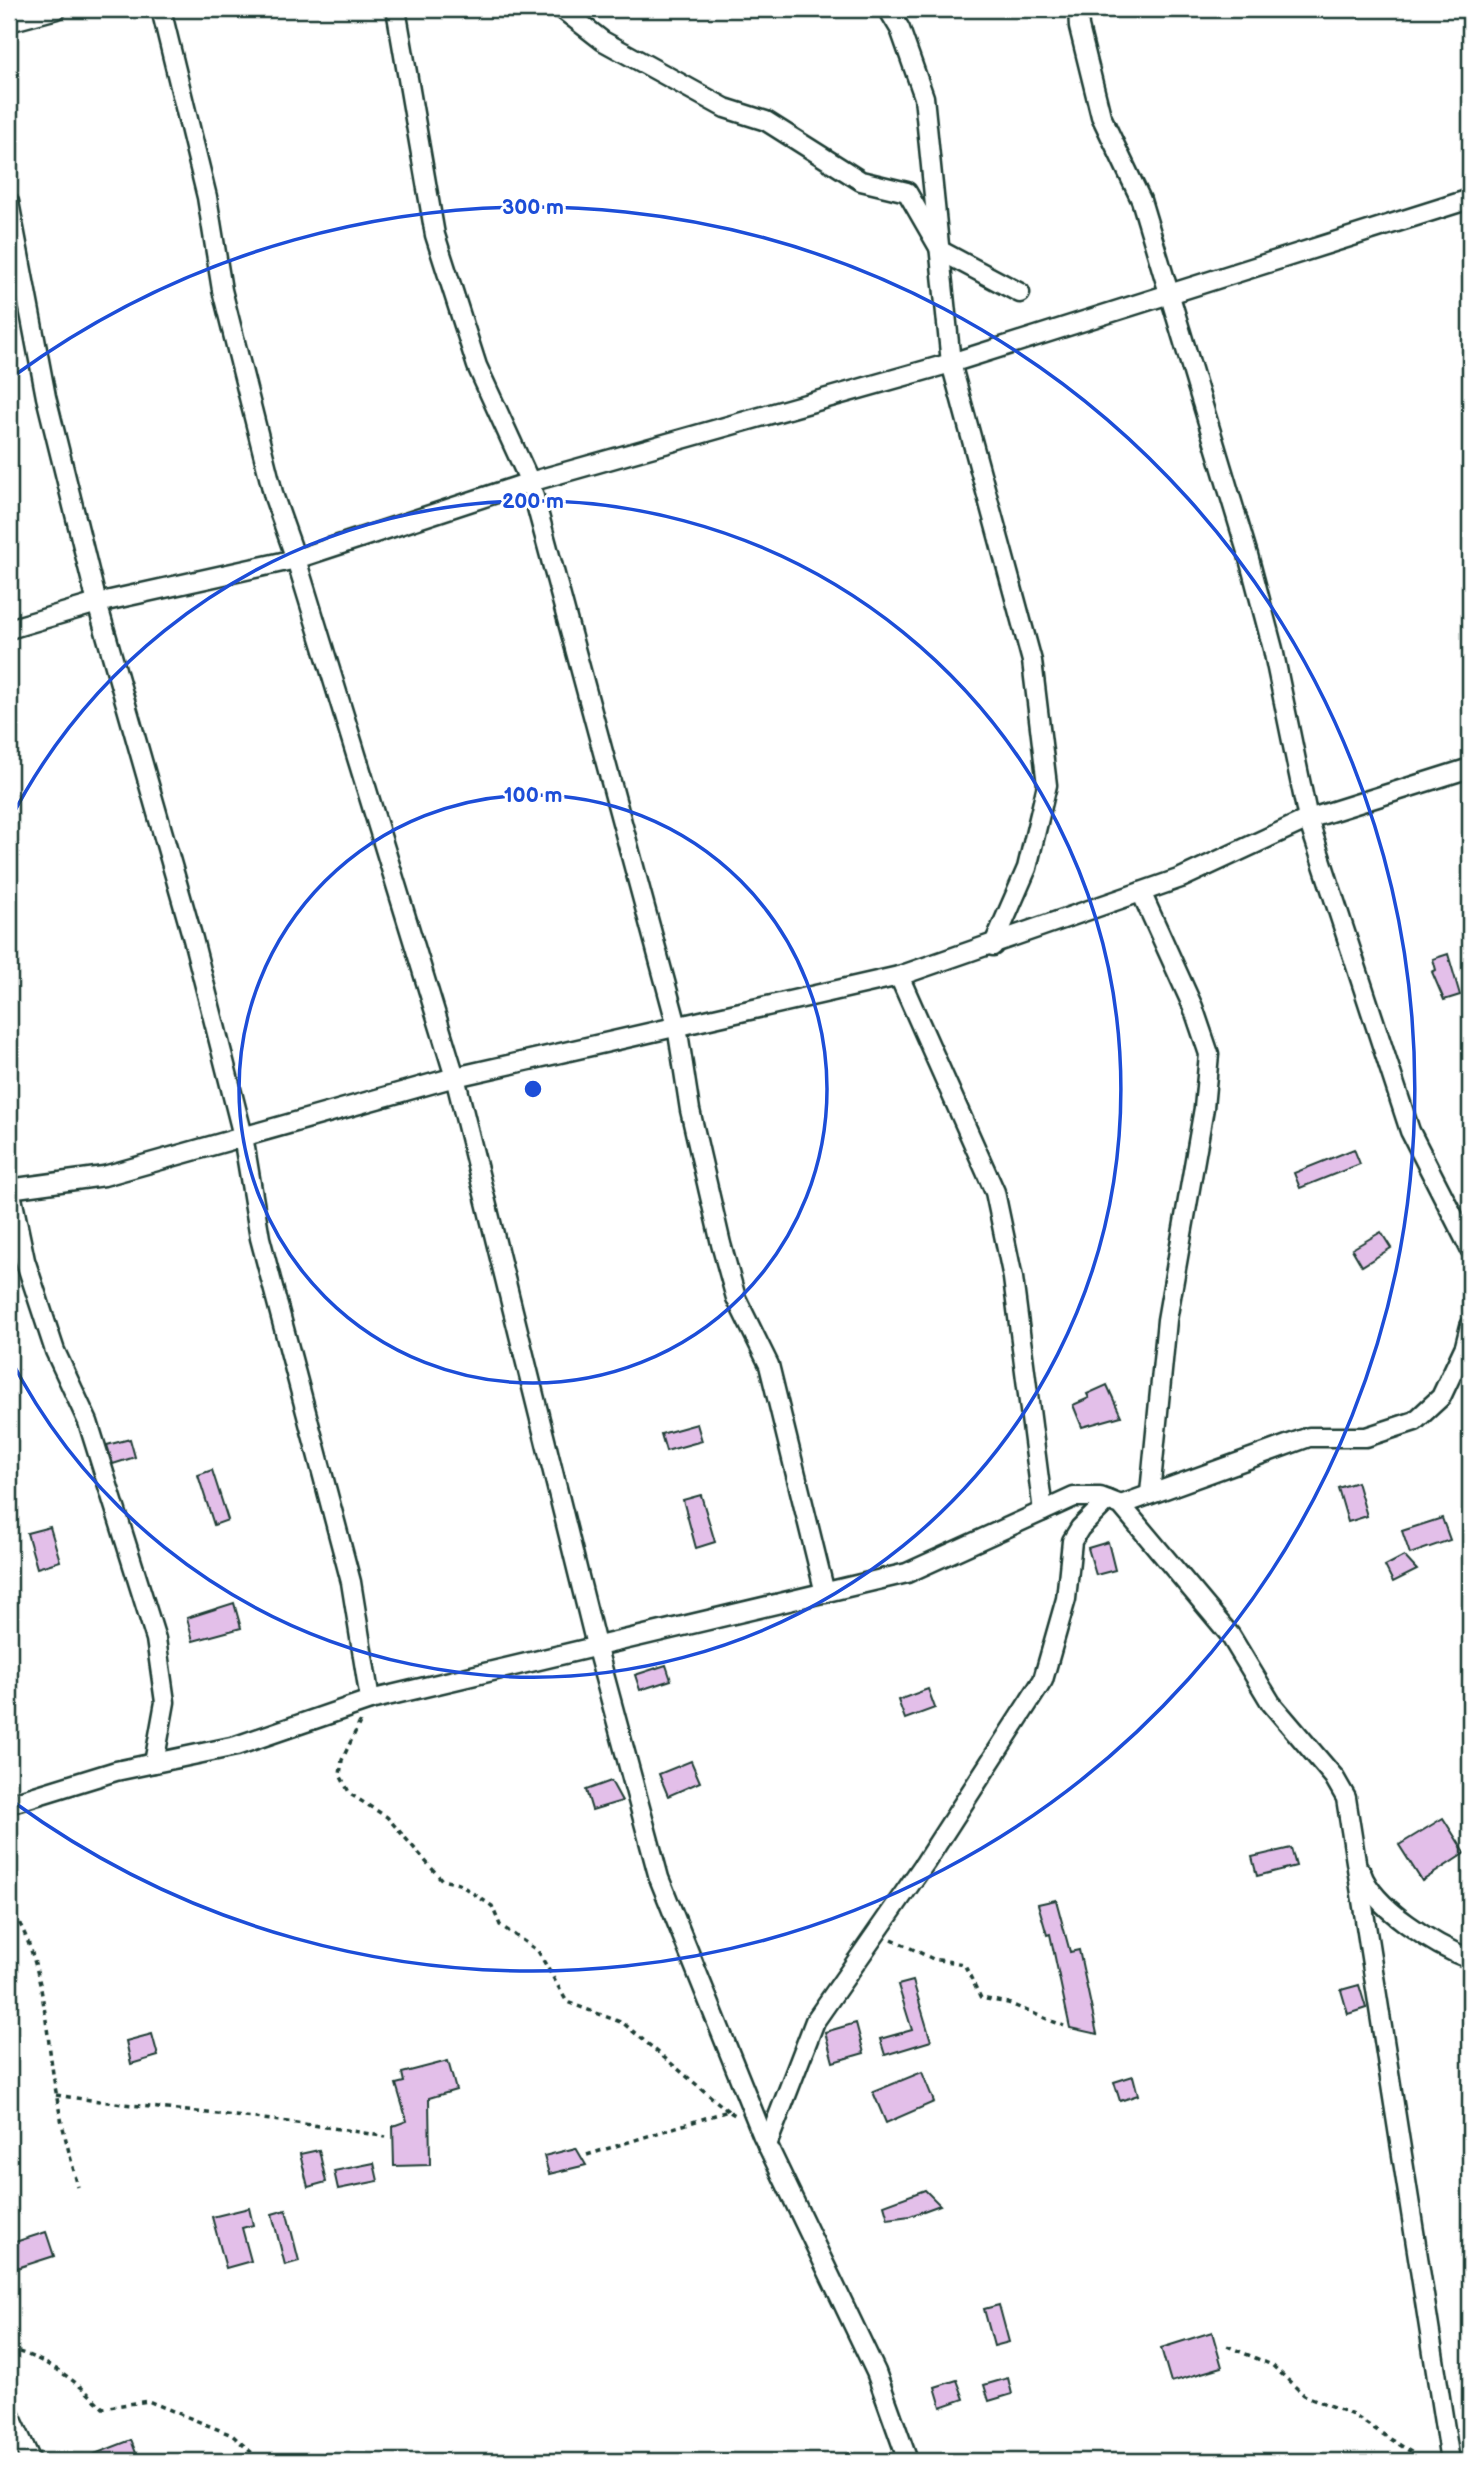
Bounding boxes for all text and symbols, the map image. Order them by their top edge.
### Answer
text: 300 m [502,195,564,220]
text: 200 m [502,489,564,514]
text: 100 m [504,783,562,808]
centre of rings [521,1077,545,1101]

